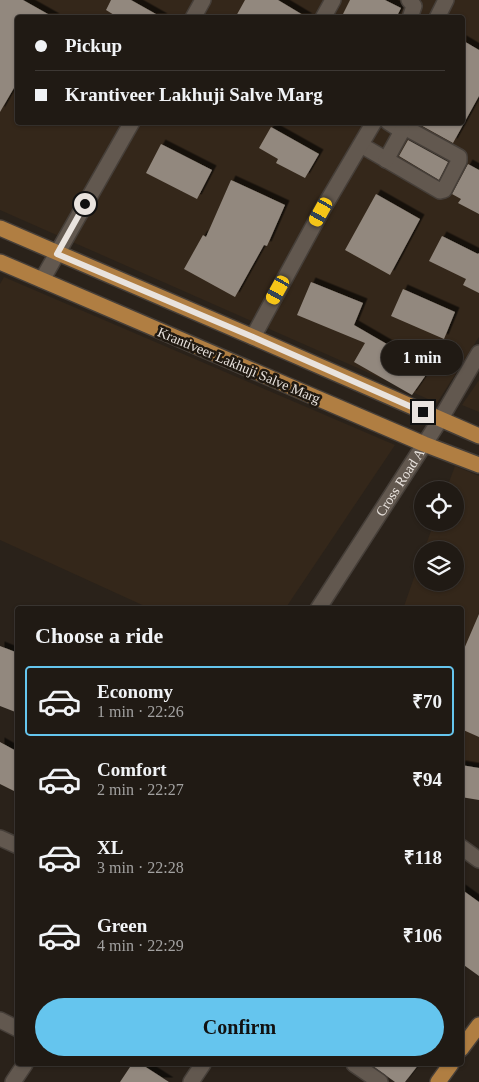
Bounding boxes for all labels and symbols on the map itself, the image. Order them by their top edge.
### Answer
route start [74,193,96,215]
car [307,195,334,229]
car [264,273,291,307]
street label: Krantiveer Lakhuji Salve Marg [155,324,322,407]
callout: 1 min [382,340,464,374]
route end [412,401,434,423]
street label: Cross Road A [373,445,428,519]

